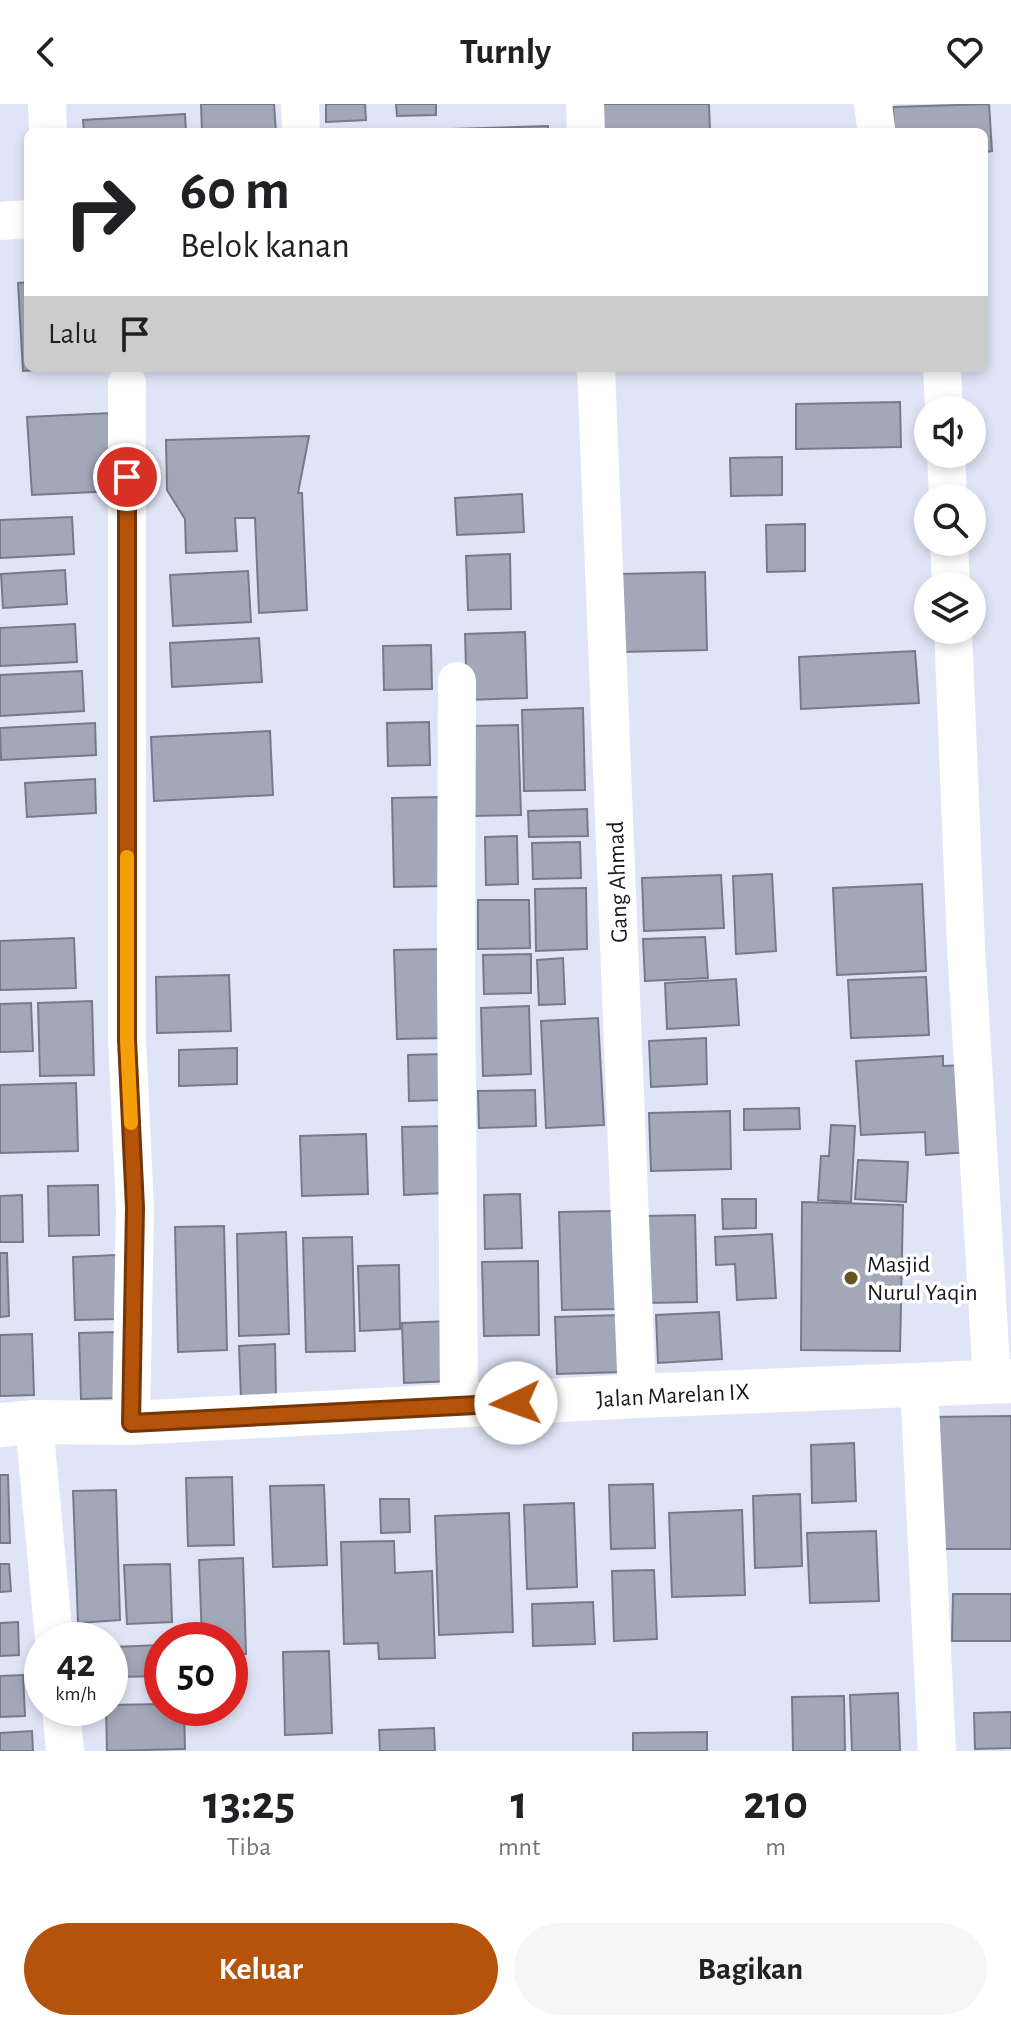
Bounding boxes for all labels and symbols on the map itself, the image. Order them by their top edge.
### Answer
pin [93,443,161,511]
street label: Gang Ahmad [604,821,632,943]
place label: Masjid Nurul Yaqin [867,1253,978,1305]
marker: Masjid Nurul Yaqin [842,1269,860,1287]
position arrow [474,1361,558,1445]
street label: Jalan Marelan IX [596,1380,750,1412]
speed limit sign: 50 [144,1622,248,1726]

